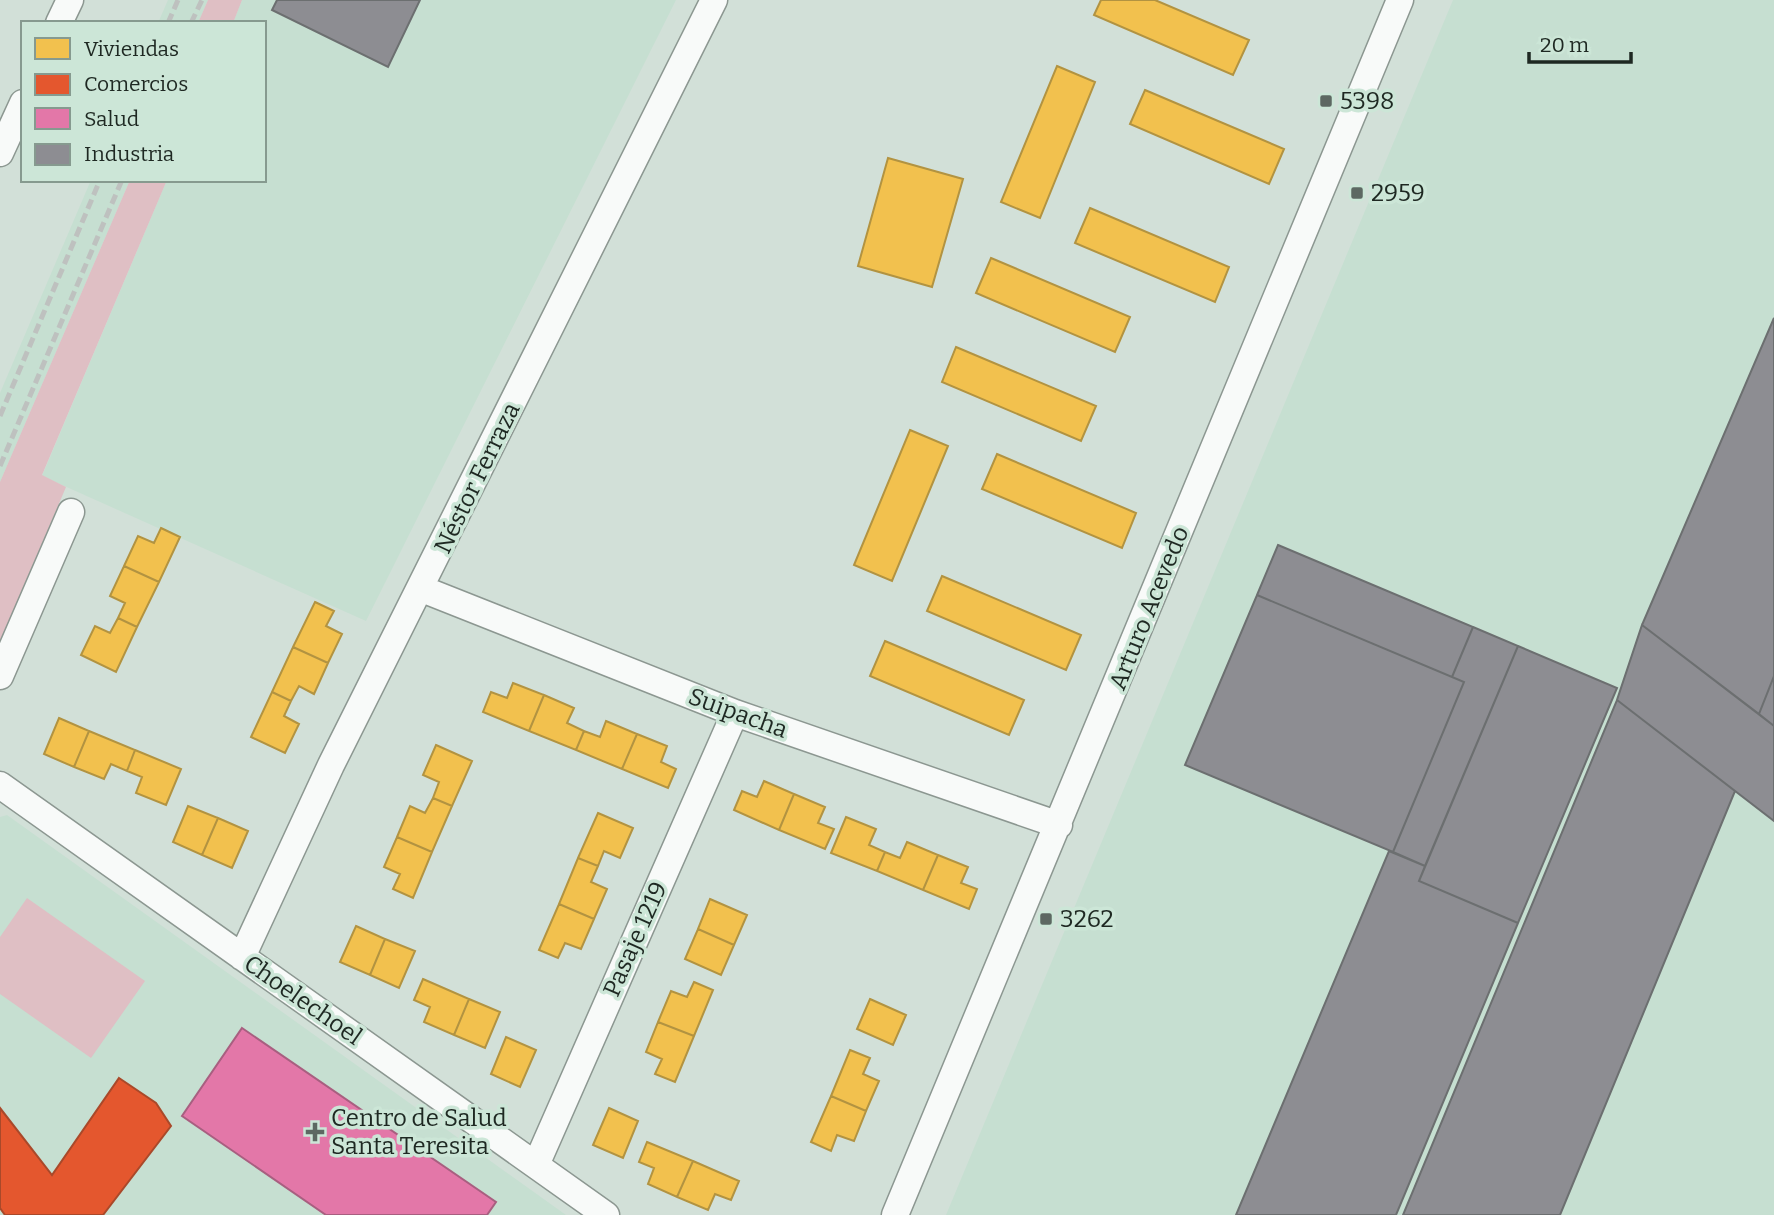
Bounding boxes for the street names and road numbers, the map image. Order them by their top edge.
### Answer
street label: Néstor Ferraza [428,398,526,558]
street label: Arturo Acevedo [1103,522,1195,694]
street label: Suipacha [685,682,791,744]
street label: Pasaje 1219 [597,877,673,1001]
street label: Choelechoel [239,949,367,1051]

